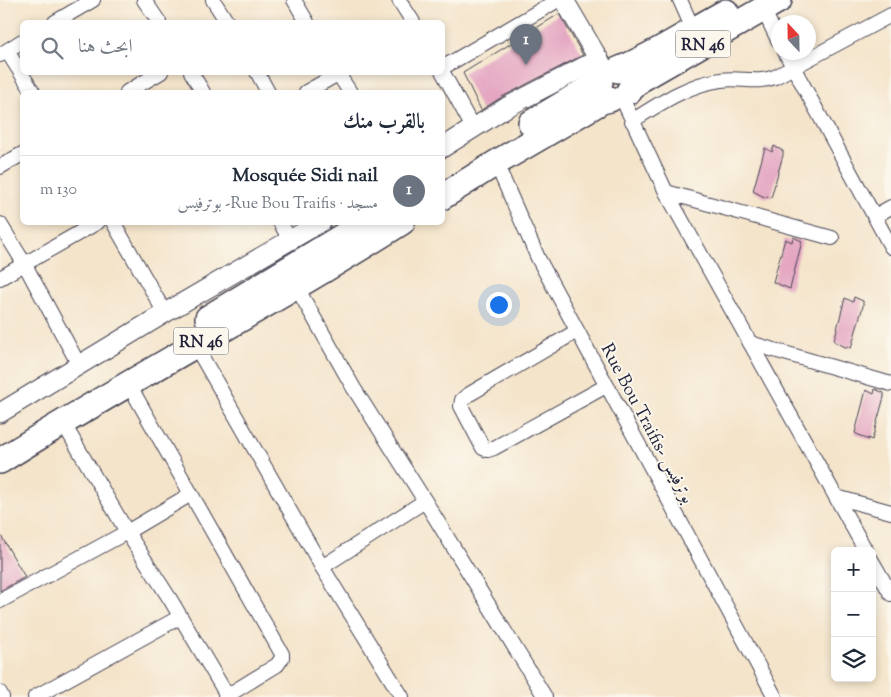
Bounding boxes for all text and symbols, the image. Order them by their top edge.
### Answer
north arrow [771,15,816,60]
search box [20,20,445,75]
pin: 1 [510,24,542,65]
road number: RN 46 [676,31,730,58]
icon: search [38,34,66,62]
text: ابحث هنا [78,34,133,61]
text: بالقرب منك [343,108,425,138]
text: Mosquée Sidi nail [232,163,378,190]
text: 130 m [40,179,77,202]
text: 1 [406,179,412,202]
text: مسجد · Rue Bou Traifis- بوترفيس [177,193,378,216]
your location [486,292,512,318]
road number: RN 46 [174,328,228,354]
street label: Rue Bou Traifis- بوترفيس [593,339,700,509]
map controls [831,547,876,682]
button: + [831,547,876,592]
button: − [831,592,876,637]
button: layers [831,637,876,682]

